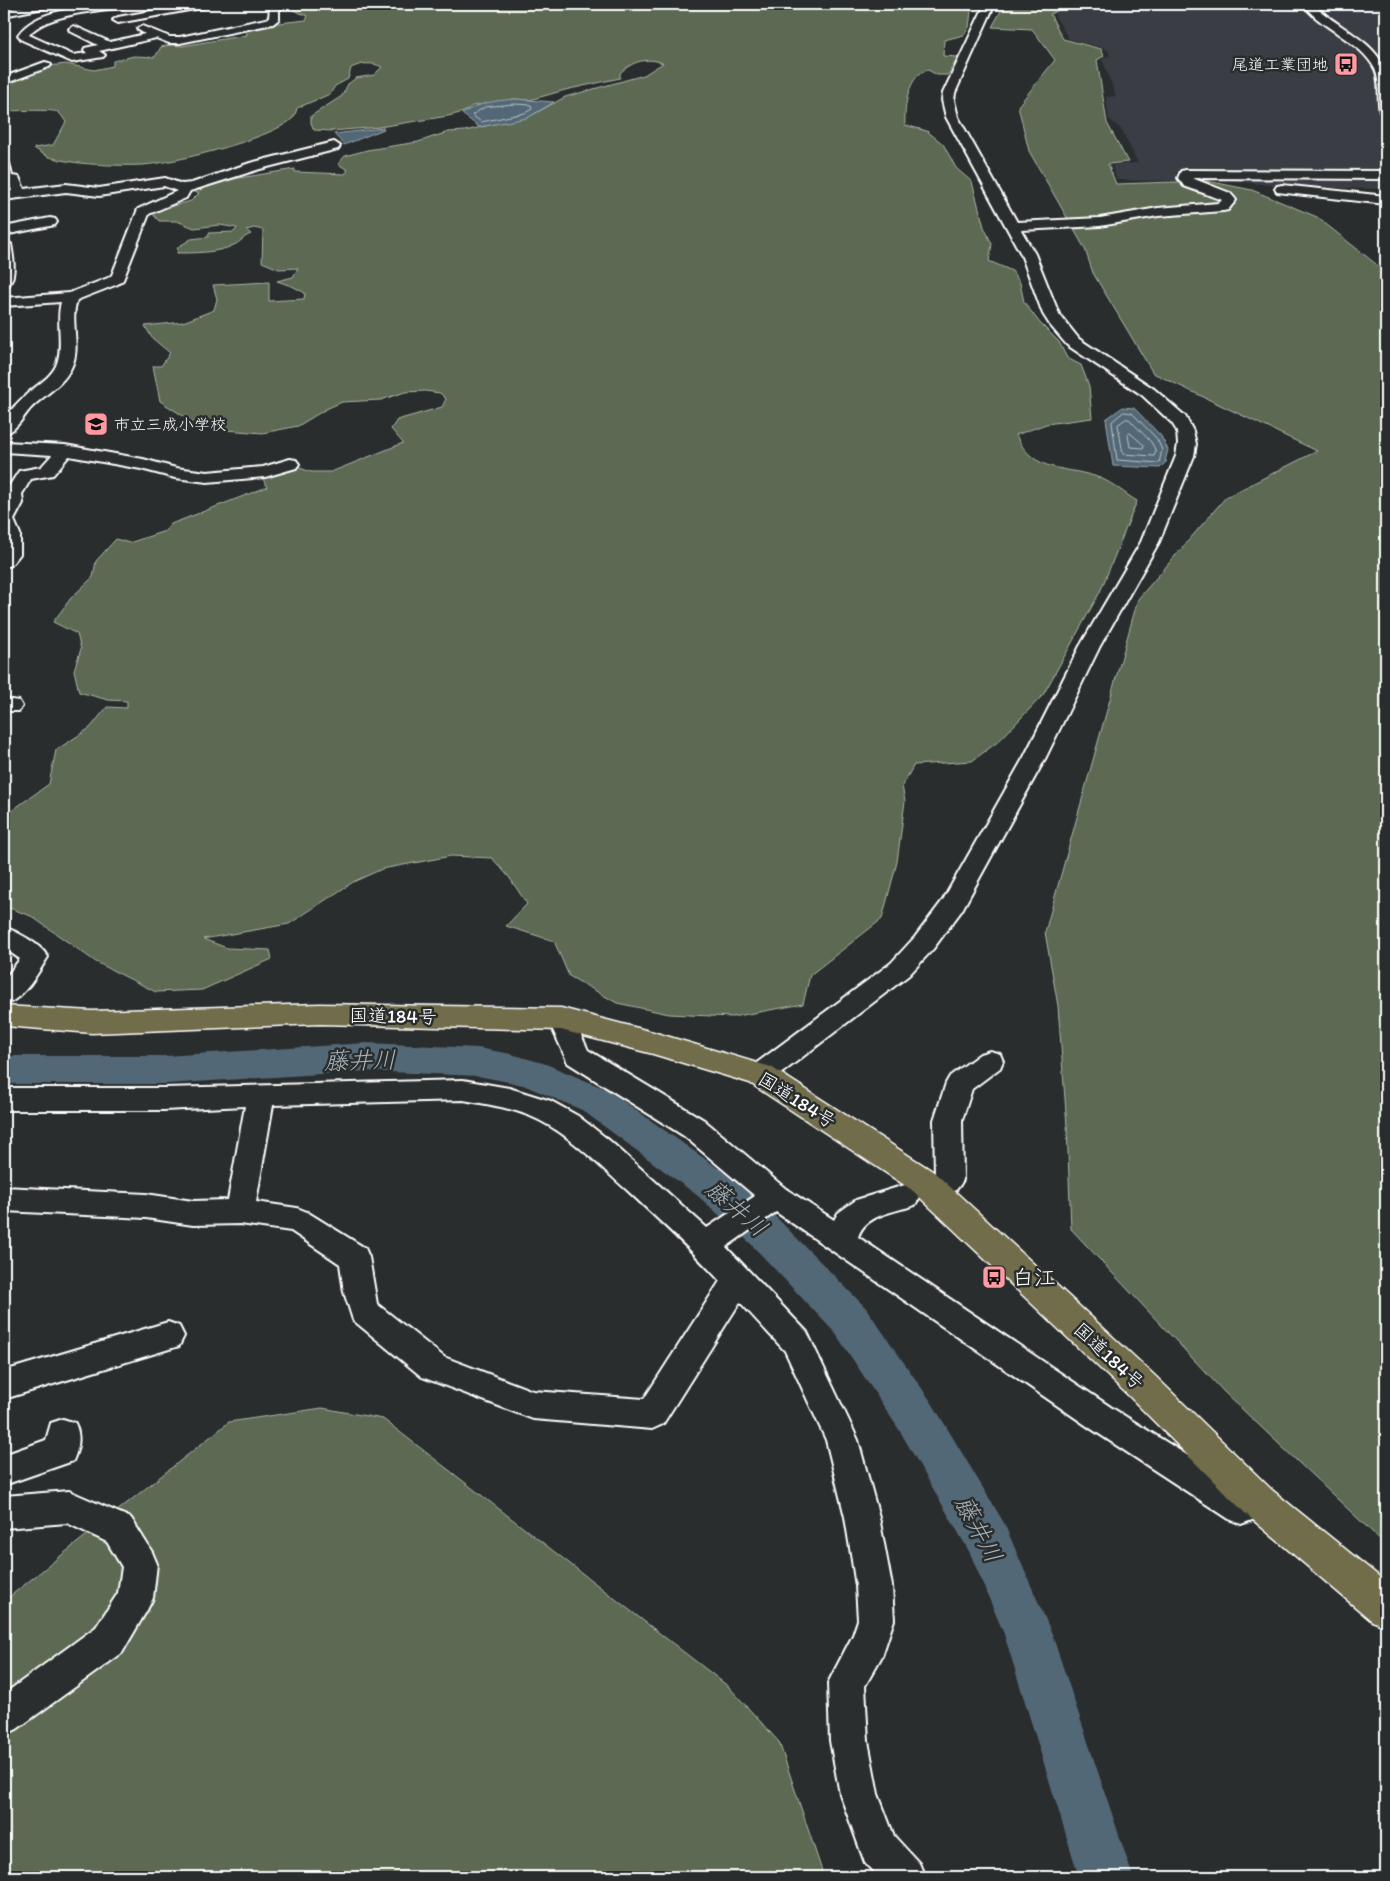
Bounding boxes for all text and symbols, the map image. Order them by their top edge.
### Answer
bus stop icon: 尾道工業団地 [1333,51,1359,77]
place label: 尾道工業団地 [1232,55,1328,74]
school or university icon: 市立三成小学校 [83,411,109,437]
place label: 市立三成小学校 [114,415,226,434]
street label: 国道184号 [349,1004,437,1028]
water label: 藤井川 [324,1045,396,1075]
street label: 国道184号 [754,1067,840,1133]
water label: 藤井川 [700,1173,774,1243]
bus stop icon: 白江 [981,1264,1007,1290]
place label: 白江 [1012,1264,1056,1291]
street label: 国道184号 [1069,1318,1149,1394]
water label: 藤井川 [949,1490,1009,1568]

